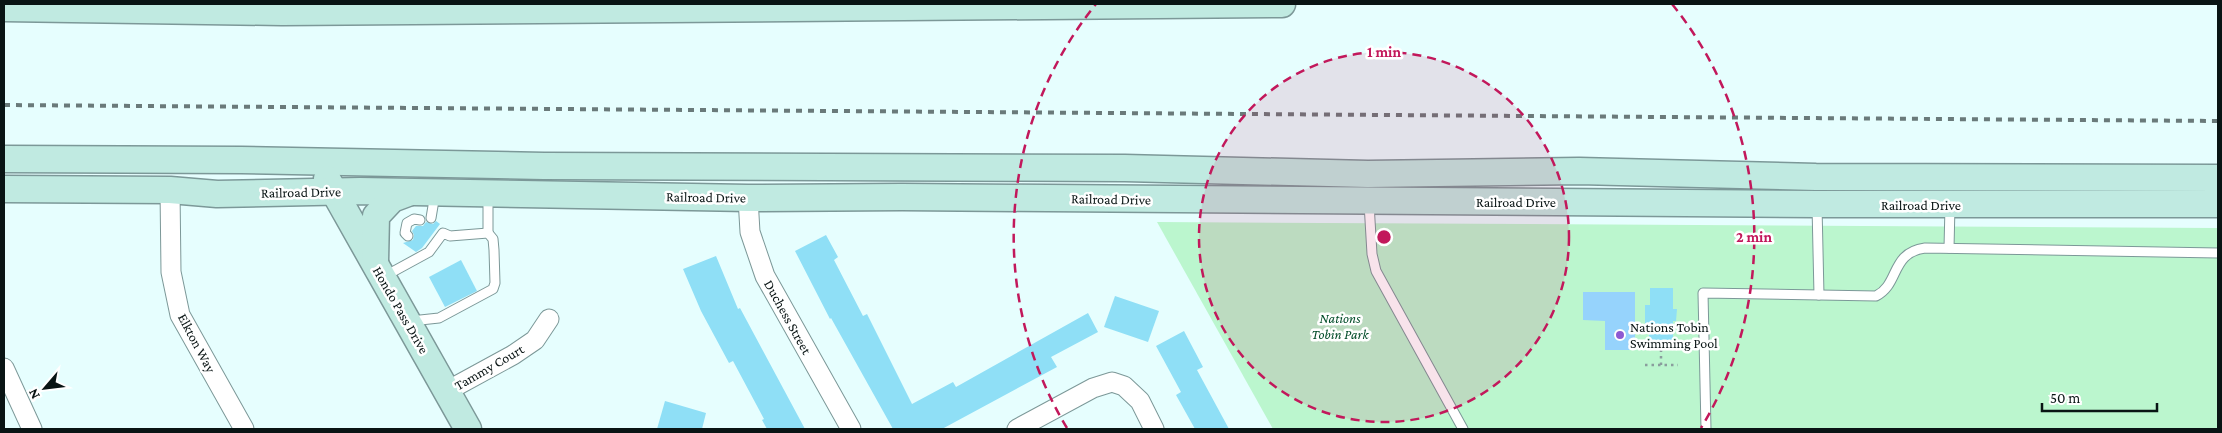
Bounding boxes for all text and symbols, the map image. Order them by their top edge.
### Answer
text: 1 min [1367,44,1401,60]
street label: Railroad Drive [261,183,341,201]
street label: Railroad Drive [666,188,746,206]
street label: Railroad Drive [1071,190,1151,208]
street label: Railroad Drive [1476,194,1556,210]
street label: Railroad Drive [1881,197,1961,213]
centre of rings [1375,228,1393,246]
text: 2 min [1736,229,1772,245]
street label: Hondo Pass Drive [370,264,432,356]
street label: Duchess Street [761,277,815,357]
park label: Nations Tobin Park [1312,310,1369,342]
street label: Elkton Way [175,311,220,376]
place label: Nations Tobin Swimming Pool [1630,319,1718,351]
marker: Nations Tobin Swimming Pool [1614,329,1626,341]
street label: Tammy Court [452,341,527,393]
north arrow [20,363,70,413]
scale bar [2042,380,2157,412]
text: N [24,386,43,402]
text: 50 m [2050,390,2080,406]

